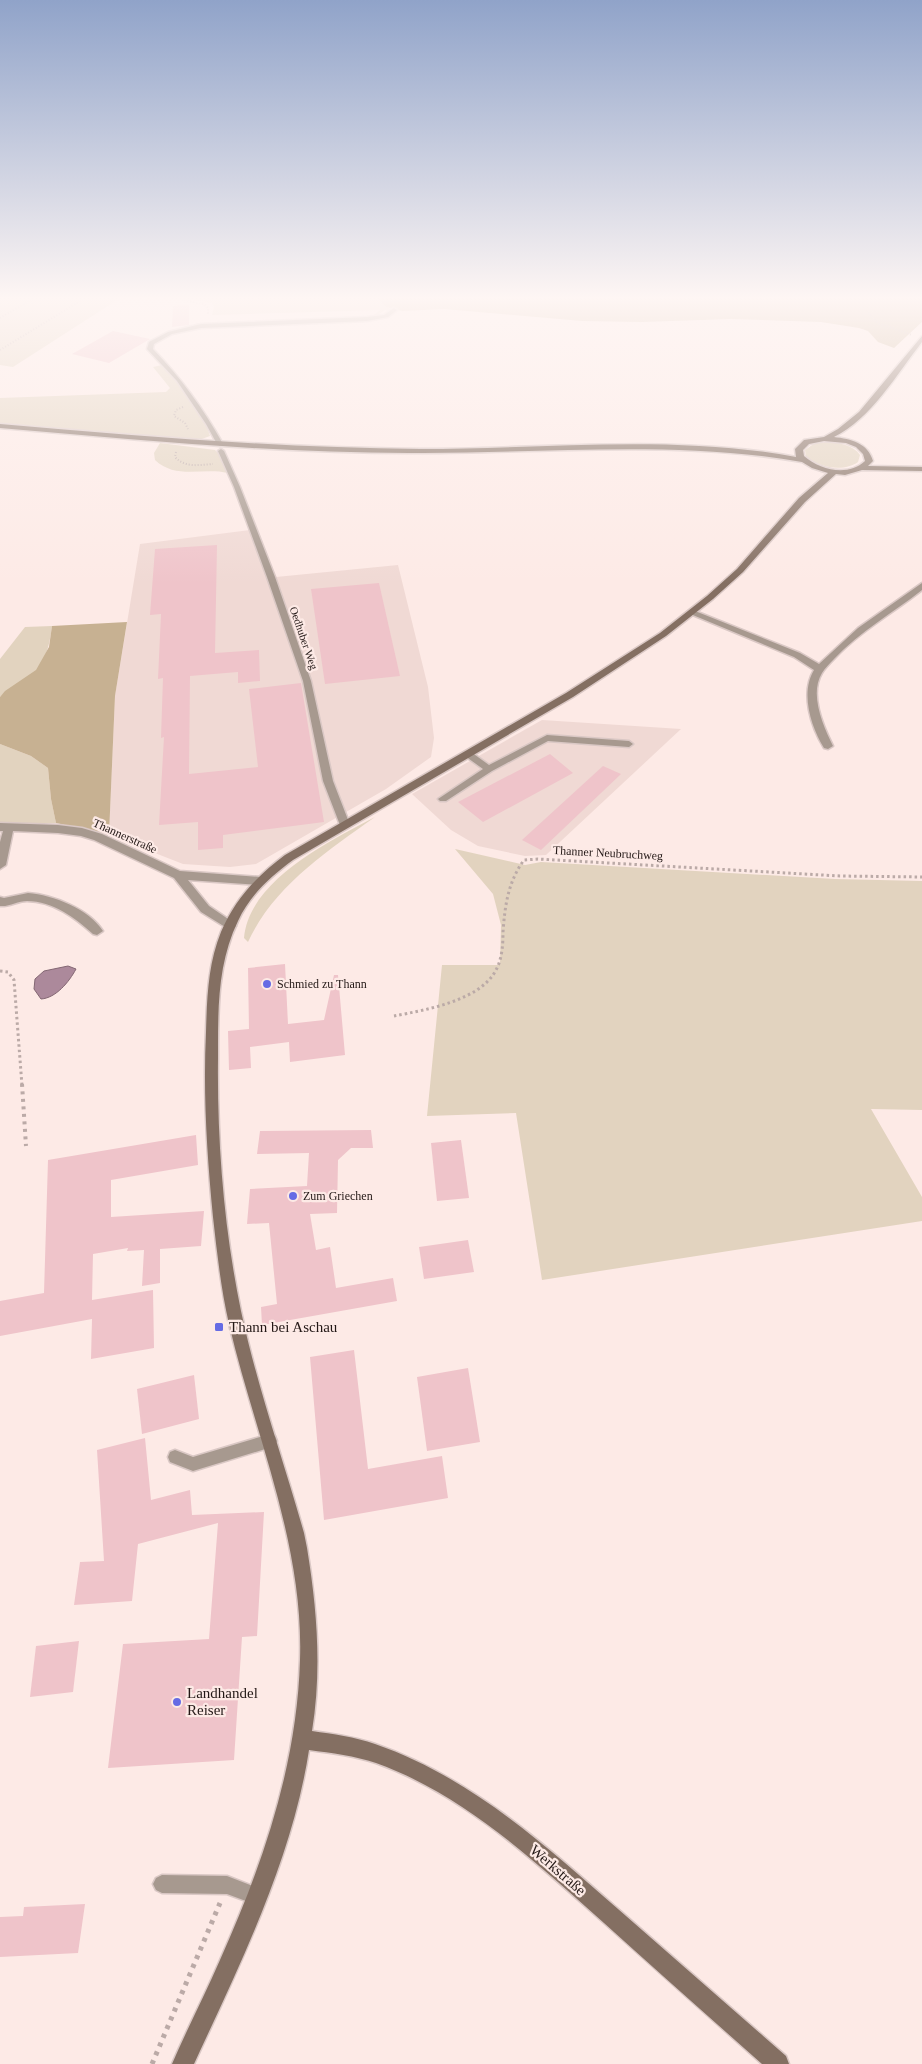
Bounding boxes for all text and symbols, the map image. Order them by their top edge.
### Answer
street label: Oedhuber Weg [288,605,321,672]
street label: Thannerstraße [91,816,159,856]
street label: Thanner Neubruchweg [553,843,663,863]
place label: Schmied zu Thann [277,977,367,991]
marker: Schmied zu Thann [261,978,273,990]
place label: Zum Griechen [303,1189,373,1203]
marker: Zum Griechen [287,1190,299,1202]
place label: Thann bei Aschau [229,1319,338,1335]
marker: Thann bei Aschau [213,1321,225,1333]
place label: Landhandel Reiser [187,1685,258,1718]
marker: Landhandel Reiser [171,1696,183,1708]
street label: Werkstraße [527,1842,589,1899]

